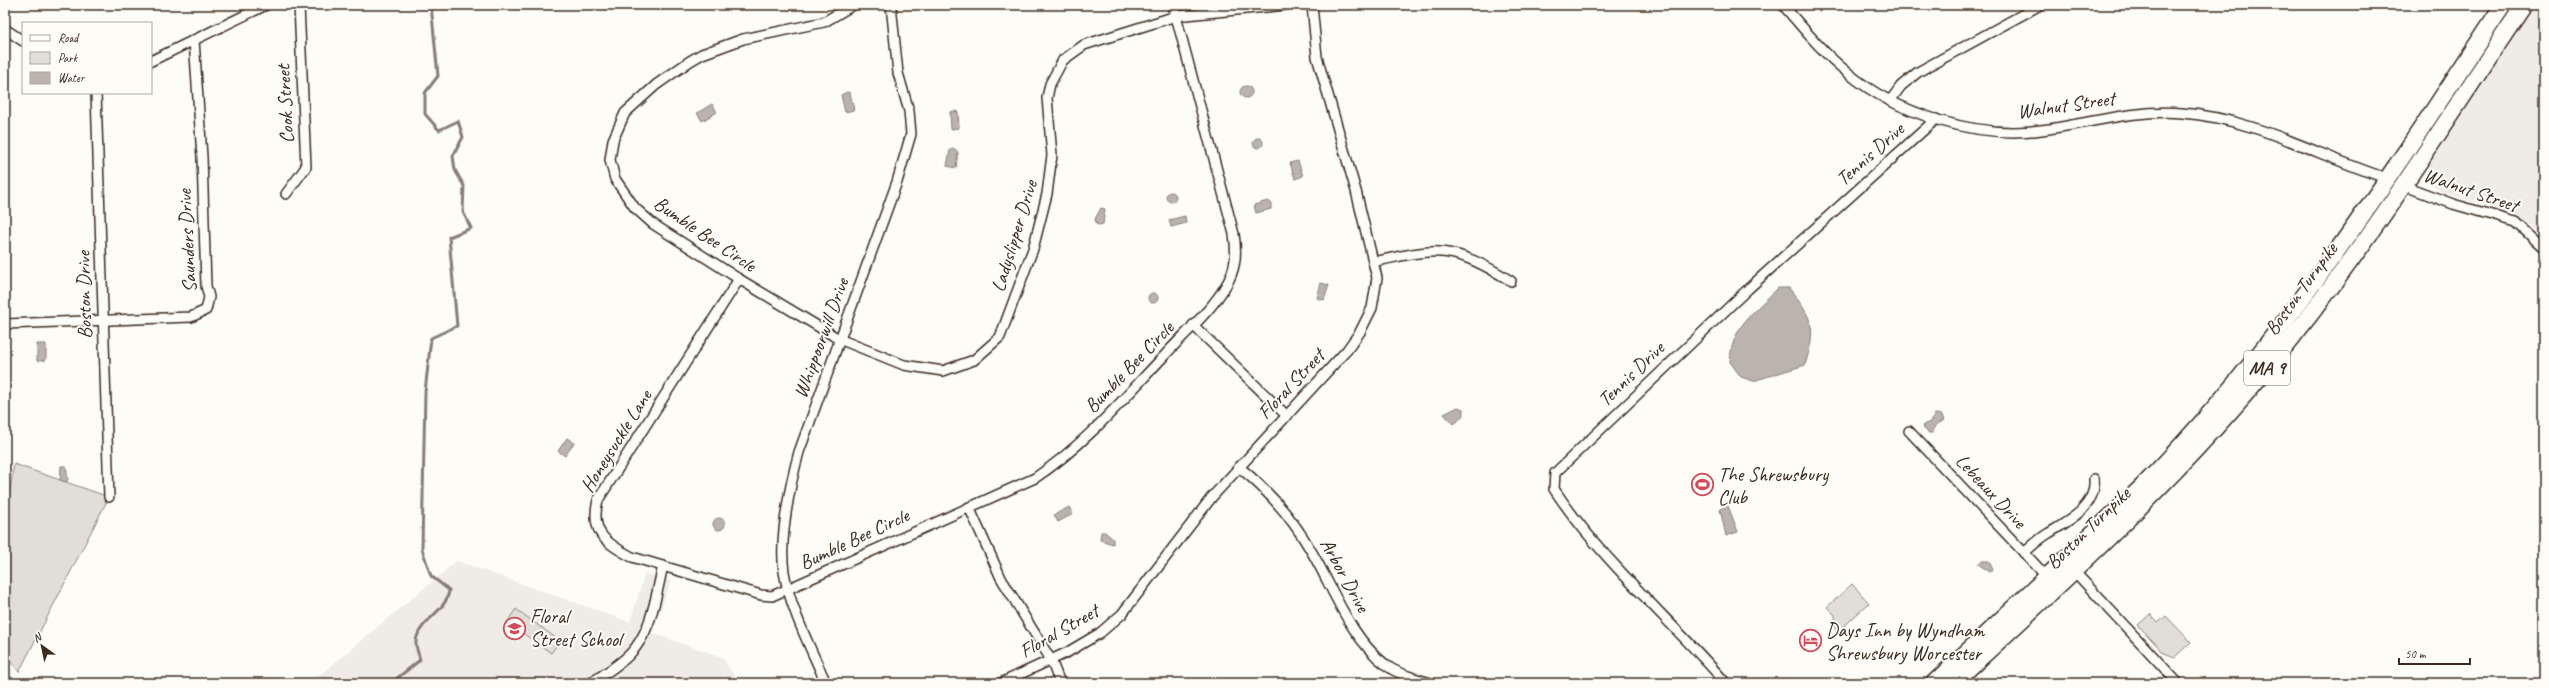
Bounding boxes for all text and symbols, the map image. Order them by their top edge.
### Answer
legend [22,22,152,94]
text: Road [58,30,80,46]
text: Park [58,50,79,66]
street label: Cook Street [270,62,300,144]
text: Water [58,70,86,86]
street label: Walnut Street [2016,85,2120,124]
street label: Tennis Drive [1831,116,1910,191]
street label: Walnut Street [2421,162,2525,219]
street label: Ladyslipper Drive [985,176,1043,295]
street label: Saunders Drive [172,187,202,293]
street label: Bumble Bee Circle [649,191,762,278]
street label: Boston Turnpike [2259,237,2344,340]
street label: Boston Drive [71,249,97,339]
street label: Whippoorwill Drive [788,273,855,401]
street label: Bumble Bee Circle [1079,315,1180,418]
street label: Tennis Drive [1592,335,1671,412]
street label: Floral Street [1252,341,1332,424]
road number: MA 9 [2244,351,2290,385]
street label: Honeysuckle Lane [575,384,658,497]
street label: Lebeaux Drive [1950,448,2033,535]
place label: The Shrewsbury Club [1718,462,1829,510]
sports icon: The Shrewsbury Club [1690,472,1716,498]
street label: Boston Turnpike [2040,480,2137,575]
street label: Bumble Bee Circle [795,502,914,575]
street label: Arbor Drive [1315,534,1376,618]
street label: Floral Street [1015,597,1106,664]
place label: Floral Street School [530,604,625,652]
school or university icon: Floral Street School [502,615,528,641]
place label: Days Inn by Wyndham Shrewsbury Worcester [1826,618,1986,666]
north arrow [22,626,62,666]
hotel icon: Days Inn by Wyndham Shrewsbury Worcester [1797,628,1823,654]
text: N [30,629,45,645]
scale bar [2399,640,2470,666]
text: 50 m [2405,646,2427,662]

